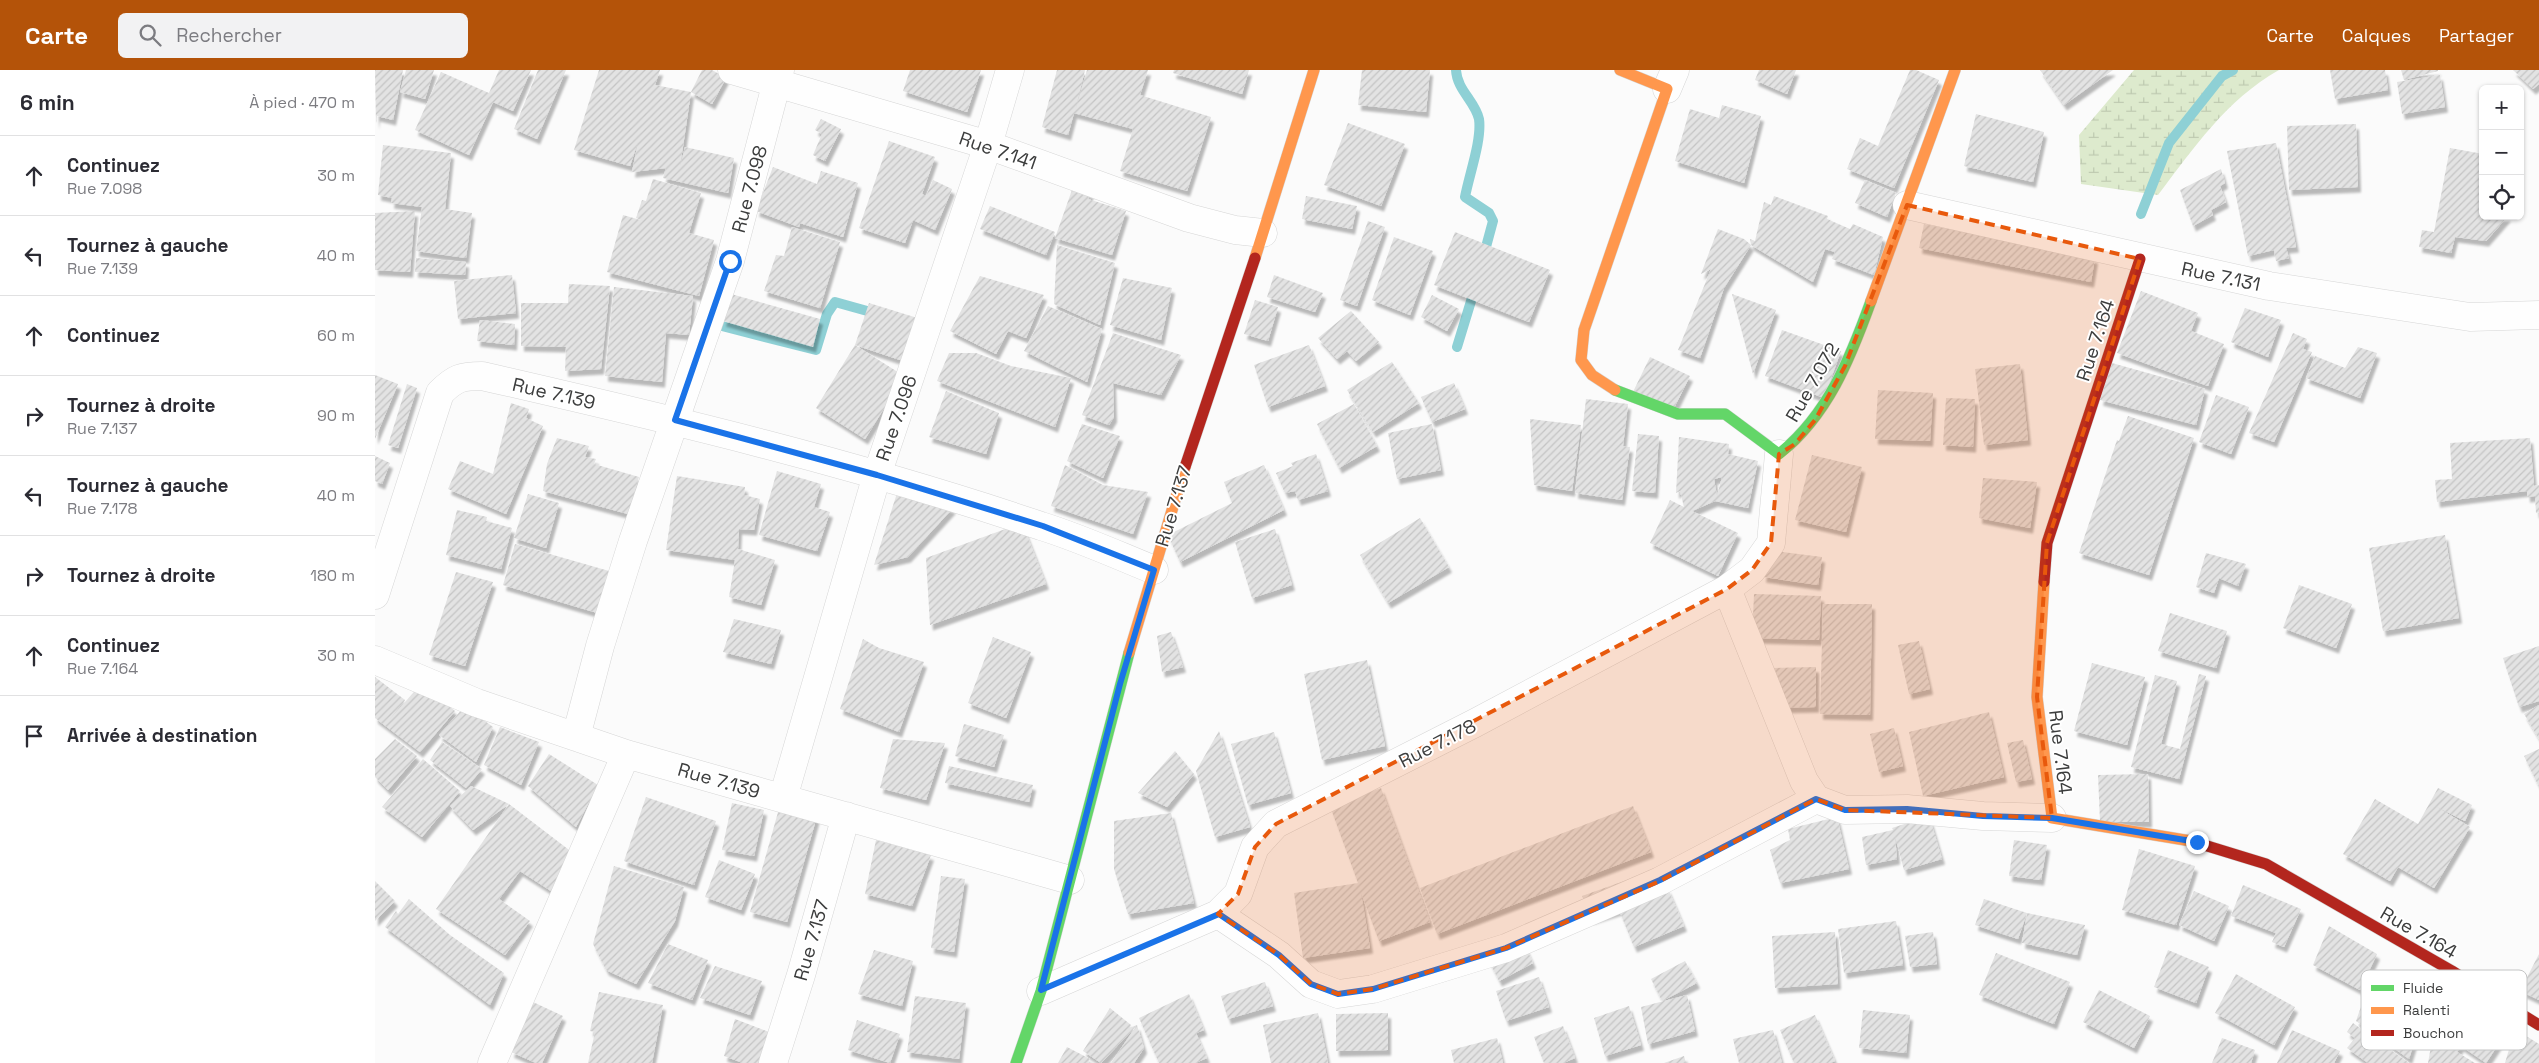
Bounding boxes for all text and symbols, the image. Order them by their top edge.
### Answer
search box [118,13,468,58]
text: Carte [25,20,88,51]
icon: search [136,21,164,49]
text: Rechercher [176,23,282,48]
text: Carte [2267,24,2314,47]
text: Calques [2342,24,2411,47]
text: Partager [2439,24,2514,47]
map controls [2479,85,2524,220]
button: + [2479,85,2524,130]
text: 6 min [20,89,75,116]
text: À pied · 470 m [249,92,355,113]
street label: Rue 7.141 [956,126,1040,175]
button: − [2479,130,2524,175]
street label: Rue 7.098 [726,143,773,236]
text: Continuez [67,153,160,178]
icon: ahead [20,162,48,190]
text: 30 m [317,165,355,186]
button: locate [2479,175,2524,220]
text: Rue 7.098 [67,178,142,199]
text: Tournez à gauche [67,233,229,258]
icon: left [20,242,48,270]
text: 40 m [317,245,355,266]
route start [719,250,742,273]
street label: Rue 7.131 [2179,256,2263,297]
text: Rue 7.139 [67,258,138,279]
street label: Rue 7.164 [2070,296,2120,384]
icon: ahead [20,322,48,350]
text: Continuez [67,323,160,348]
text: 60 m [317,325,355,346]
street label: Rue 7.072 [1780,338,1845,426]
street label: Rue 7.139 [510,372,598,415]
street label: Rue 7.096 [870,372,923,464]
text: Tournez à droite [67,393,216,418]
icon: right [20,402,48,430]
text: 90 m [317,405,355,426]
text: Rue 7.137 [67,418,137,439]
street label: Rue 7.137 [1149,462,1198,550]
text: Tournez à gauche [67,473,229,498]
icon: left [20,482,48,510]
text: 40 m [317,485,355,506]
text: Rue 7.178 [67,498,137,519]
icon: right [20,562,48,590]
text: Tournez à droite [67,563,216,588]
text: 180 m [310,565,355,586]
text: Continuez [67,633,160,658]
icon: ahead [20,642,48,670]
text: 30 m [317,645,355,666]
text: Rue 7.164 [67,658,138,679]
street label: Rue 7.164 [2043,709,2078,796]
street label: Rue 7.178 [1394,713,1480,774]
icon: arrive [20,722,48,750]
text: Arrivée à destination [67,723,257,748]
street label: Rue 7.139 [675,757,763,804]
route end [2186,831,2209,854]
street label: Rue 7.137 [788,896,835,984]
street label: Rue 7.164 [2376,900,2462,964]
legend [2361,970,2527,1050]
text: Fluide [2403,979,2443,997]
text: Ralenti [2403,1001,2450,1019]
text: Bouchon [2403,1024,2464,1042]

